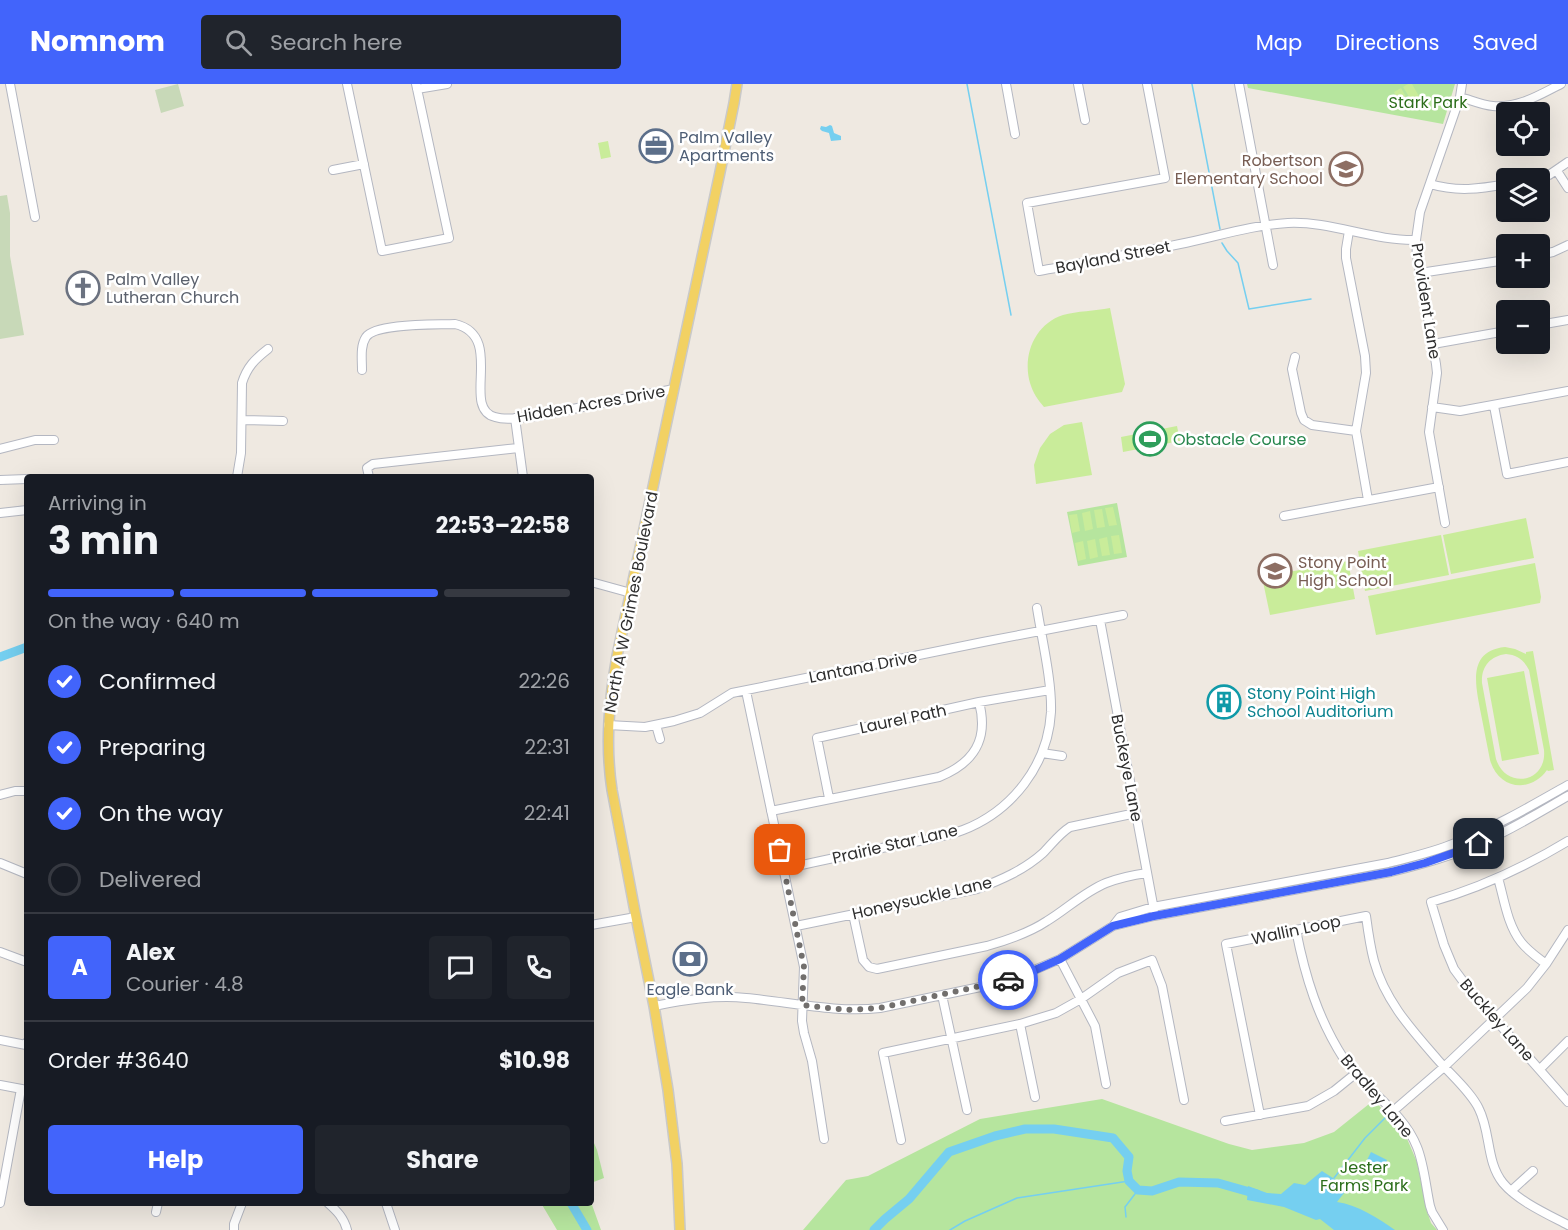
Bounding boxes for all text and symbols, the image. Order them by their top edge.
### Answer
search box [201,15,621,69]
text: Nomnom [30,22,165,61]
icon: search [222,26,255,59]
text: Search here [270,27,402,58]
text: Map [1256,28,1302,57]
text: Directions [1335,28,1439,57]
text: Saved [1472,28,1538,57]
park label: Stark Park [1389,91,1468,114]
map controls [1496,102,1550,354]
button: locate [1496,102,1550,156]
place label: Palm Valley Apartments [679,126,774,167]
office icon: Palm Valley Apartments [638,128,674,164]
place label: Robertson Elementary School [1175,149,1323,190]
school or university icon: Robertson Elementary School [1328,151,1364,187]
button: layers [1496,168,1550,222]
button: + [1496,234,1550,288]
street label: Bayland Street [1054,235,1173,279]
street label: Provident Lane [1405,241,1447,361]
place label: Palm Valley Lutheran Church [106,268,239,309]
church icon: Palm Valley Lutheran Church [65,270,101,306]
button: − [1496,300,1550,354]
street label: Hidden Acres Drive [515,380,667,428]
sports icon: Obstacle Course [1132,421,1168,457]
place label: Obstacle Course [1173,428,1306,451]
text: Arriving in [48,489,147,517]
street label: North A W Grimes Boulevard [598,489,664,715]
text: 22:53–22:58 [436,510,570,541]
text: 3 min [48,513,159,568]
place label: Stony Point High School [1298,551,1392,592]
school or university icon: Stony Point High School [1257,553,1293,589]
text: On the way · 640 m [48,607,240,635]
street label: Lantana Drive [807,645,919,689]
icon: check [48,665,81,698]
text: Confirmed [99,666,216,697]
text: 22:26 [519,667,570,695]
place label: Stony Point High School Auditorium [1247,682,1394,723]
building icon: Stony Point High School Auditorium [1206,684,1242,720]
street label: Laurel Path [857,699,949,739]
street label: Buckeye Lane [1105,712,1149,824]
icon: check [48,731,81,764]
text: Preparing [99,732,206,763]
text: 22:31 [525,733,570,761]
icon: check [48,797,81,830]
text: On the way [99,798,223,829]
text: 22:41 [524,799,570,827]
street label: Prairie Star Lane [830,818,960,870]
pin [1453,818,1504,869]
pin [754,824,805,875]
icon: home [1462,827,1495,860]
icon: bag [763,833,796,866]
text: Delivered [99,864,202,895]
street label: Honeysuckle Lane [850,871,994,925]
street label: Wallin Loop [1249,909,1343,951]
button: chat [429,936,492,999]
button: phone [507,936,570,999]
text: Alex [126,937,175,968]
bank icon: Eagle Bank [672,941,708,977]
courier [978,950,1038,1010]
text: A [71,952,88,983]
icon: car [992,964,1025,997]
text: Courier · 4.8 [126,970,244,998]
street label: Buckley Lane [1455,974,1540,1066]
place label: Eagle Bank [646,978,734,1001]
text: Order #3640 [48,1045,189,1076]
text: $10.98 [499,1045,570,1076]
street label: Bradley Lane [1335,1049,1419,1143]
button: Help [48,1125,303,1194]
button: Share [315,1125,570,1194]
park label: Jester Farms Park [1320,1156,1409,1197]

